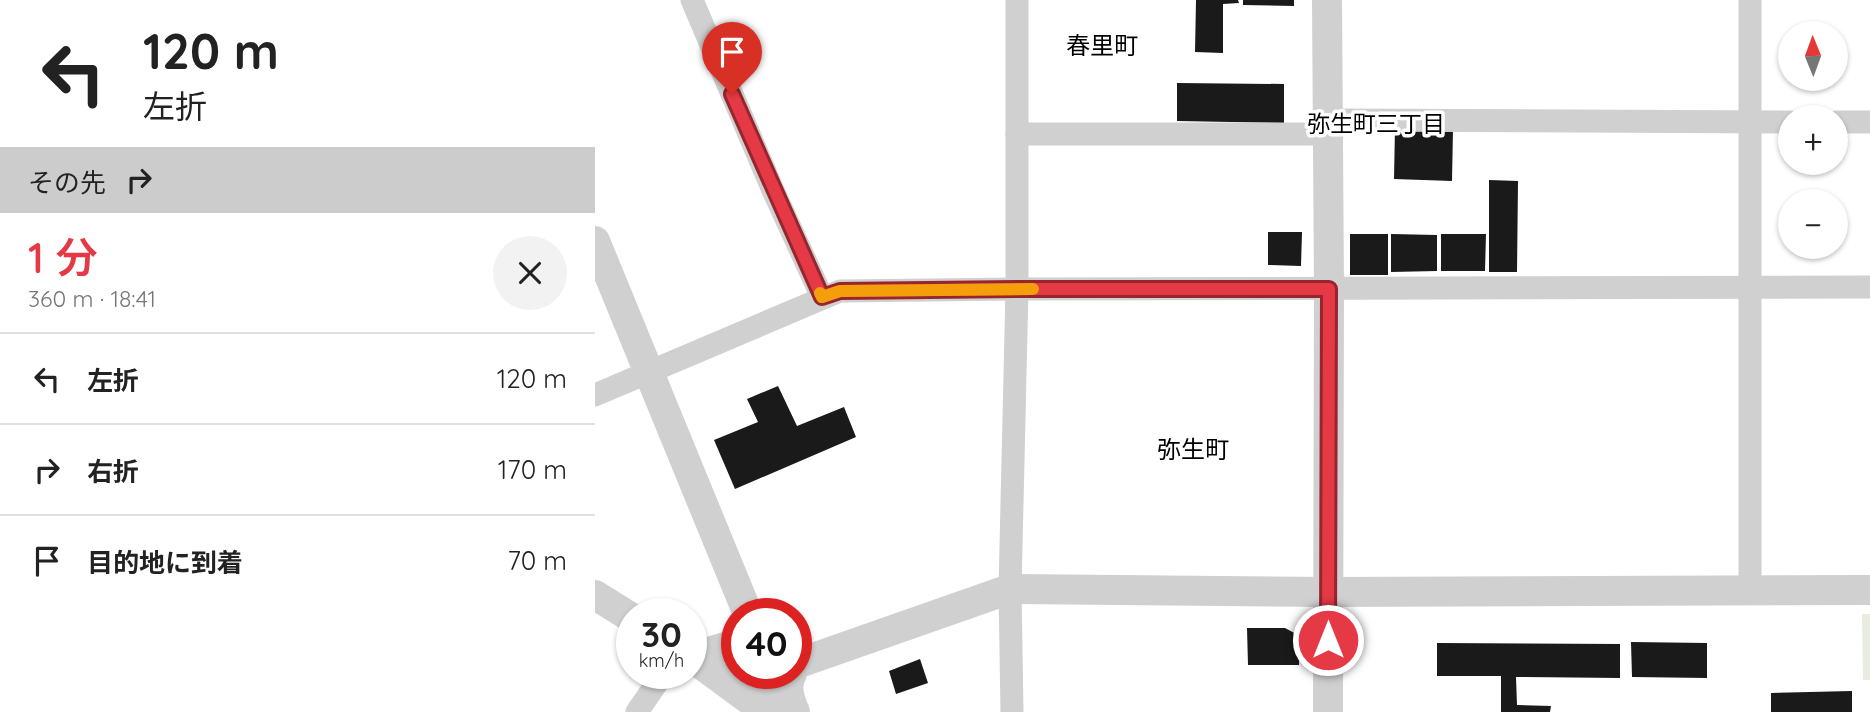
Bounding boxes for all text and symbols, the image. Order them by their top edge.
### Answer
text: 120 m [143,20,279,81]
north arrow [1778,21,1848,91]
map controls [1778,21,1848,259]
pin [702,22,762,94]
icon: left [28,28,119,119]
district label: 春里町 [1066,30,1138,60]
icon: arrive [713,33,751,71]
text: 左折 [143,86,207,126]
button: + [1778,105,1848,175]
district label: 弥生町三丁目 [1307,109,1445,138]
icon: right [120,161,158,199]
text: その先 [28,166,106,199]
button: − [1778,189,1848,259]
text: 1 分 [28,231,98,284]
button: close [493,236,567,310]
text: 360 m · 18:41 [28,284,156,313]
icon: left [28,360,66,398]
text: 120 m [497,362,567,395]
text: 左折 [87,364,139,397]
district label: 弥生町 [1157,434,1229,464]
icon: right [28,451,66,489]
text: 170 m [498,453,567,486]
text: 右折 [87,455,139,488]
icon: arrive [28,542,66,580]
text: 70 m [507,544,567,577]
text: 目的地に到着 [87,546,243,579]
speed limit sign: 40 [721,598,812,689]
position arrow [1291,603,1365,677]
text: 30 [641,612,682,656]
text: km/h [639,649,684,672]

